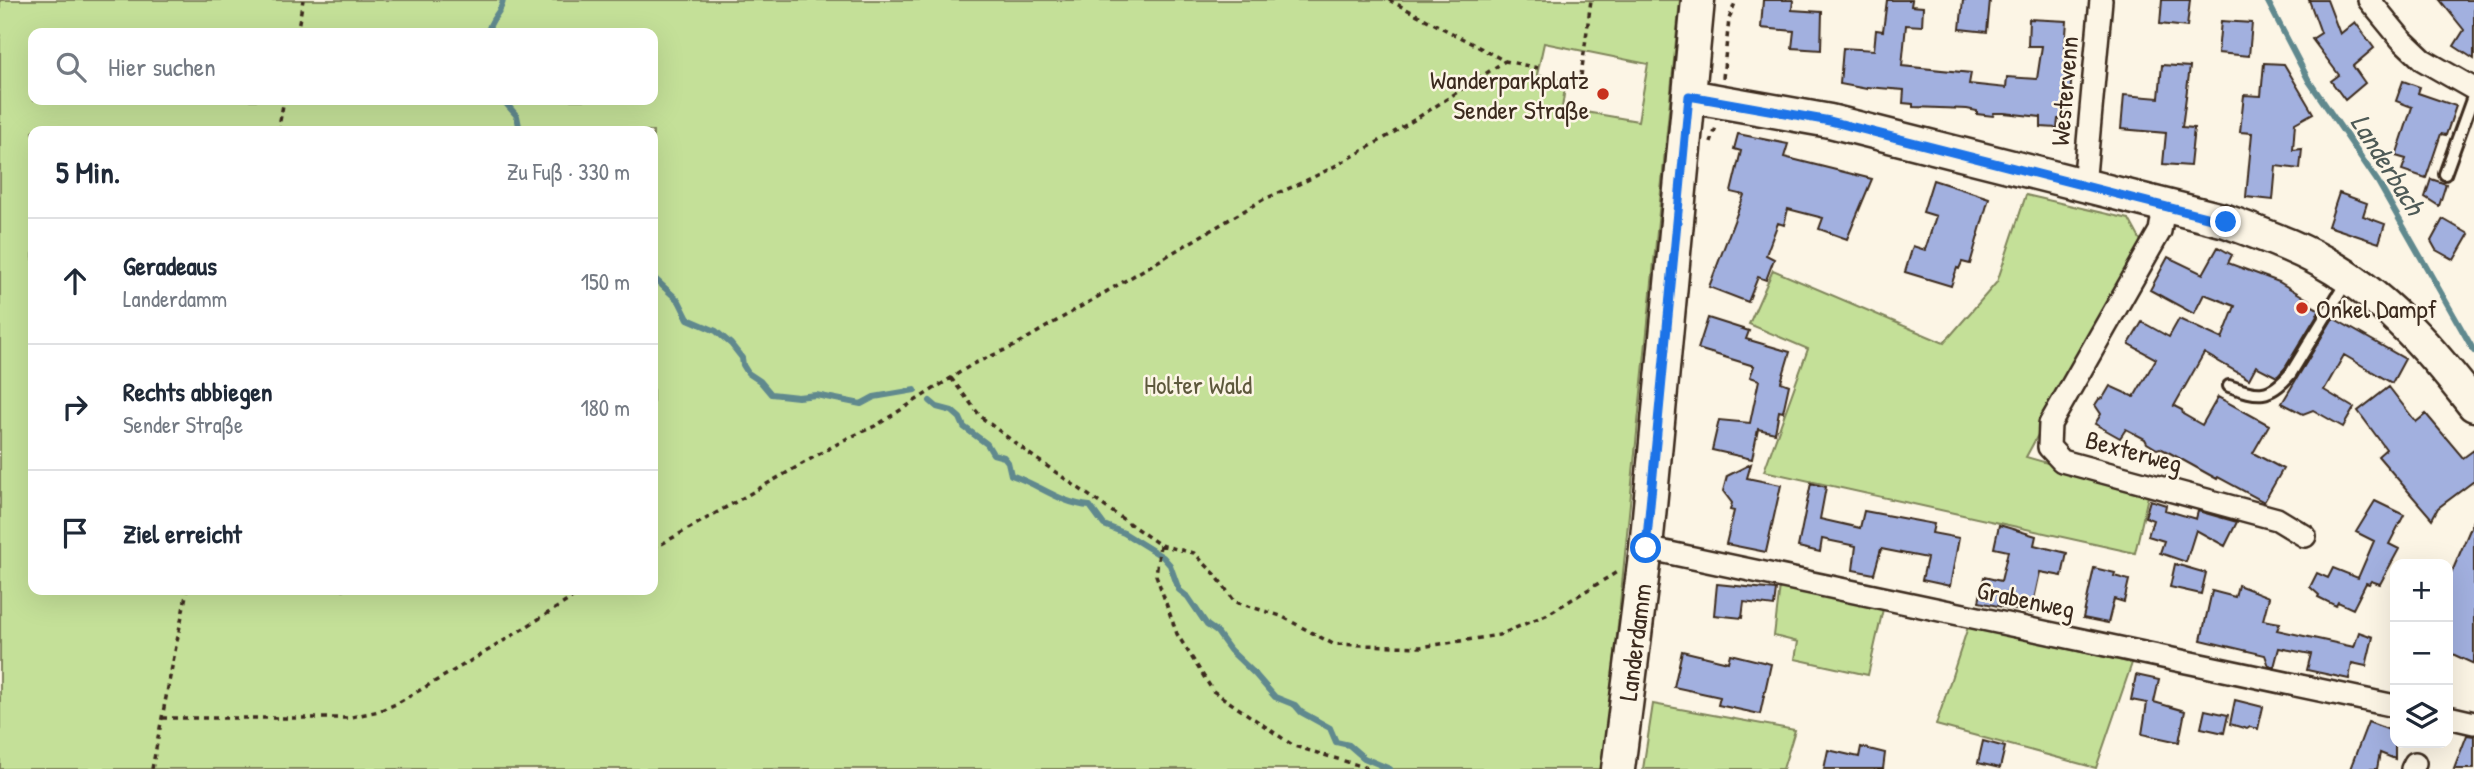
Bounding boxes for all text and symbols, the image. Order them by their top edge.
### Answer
search box [28,28,658,105]
street label: Westervenn [2042,35,2086,147]
icon: search [52,48,90,86]
text: Hier suchen [108,49,216,84]
place label: Wanderparkplatz Sender Straße [1430,62,1589,127]
marker: Wanderparkplatz Sender Straße [1595,86,1611,102]
water label: Landerbach [2342,106,2435,223]
text: 5 Min. [56,152,120,192]
text: Zu Fuß · 330 m [507,156,630,187]
route end [2210,206,2241,237]
text: Geradeaus [123,248,217,283]
icon: ahead [56,262,94,300]
text: 150 m [581,266,630,297]
text: Landerdamm [123,283,227,314]
place label: Onkel Dampf [2316,291,2438,326]
marker: Onkel Dampf [2294,300,2310,316]
park label: Holter Wald [1144,367,1252,402]
text: Rechts abbiegen [123,374,273,409]
icon: right [56,388,94,426]
text: 180 m [580,392,630,423]
text: Sender Straße [123,409,243,440]
street label: Bexterweg [2082,421,2186,481]
icon: arrive [56,514,94,552]
text: Ziel erreicht [123,516,242,551]
route start [1630,532,1661,563]
map controls [2390,559,2453,748]
button: + [2390,559,2453,622]
street label: Grabenweg [1974,572,2078,626]
street label: Landerdamm [1609,581,1659,703]
button: − [2390,622,2453,685]
button: layers [2390,685,2453,748]

